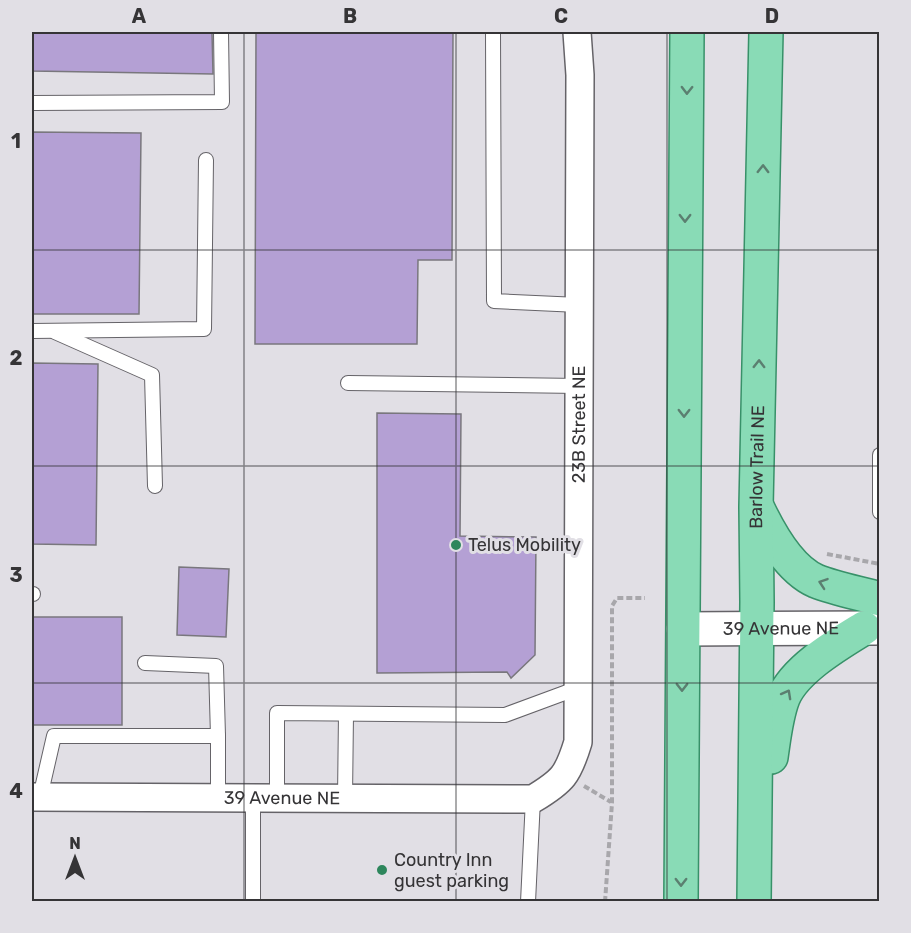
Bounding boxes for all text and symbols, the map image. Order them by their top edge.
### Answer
text: A [132,4,147,28]
text: B [343,4,357,28]
text: C [554,4,568,28]
text: D [765,4,779,28]
one-way arrow [680,85,693,94]
text: 1 [11,129,21,153]
one-way arrow [757,165,769,174]
one-way arrow [679,214,691,223]
text: 2 [10,346,23,370]
one-way arrow [753,360,765,369]
street label: 23B Street NE [568,365,590,483]
street label: Barlow Trail NE [745,405,769,529]
one-way arrow [678,409,690,418]
place label: Telus Mobility [468,534,581,556]
marker: Telus Mobility [449,538,463,552]
text: 3 [9,563,23,587]
one-way arrow [818,577,829,590]
street label: 39 Avenue NE [723,617,839,640]
one-way arrow [676,683,688,692]
one-way arrow [780,690,791,700]
text: 4 [9,779,23,803]
street label: 39 Avenue NE [224,787,340,809]
north arrow [45,828,105,888]
text: N [69,834,81,853]
place label: Country Inn guest parking [394,849,509,892]
marker: Country Inn guest parking [375,863,389,877]
one-way arrow [675,878,687,887]

